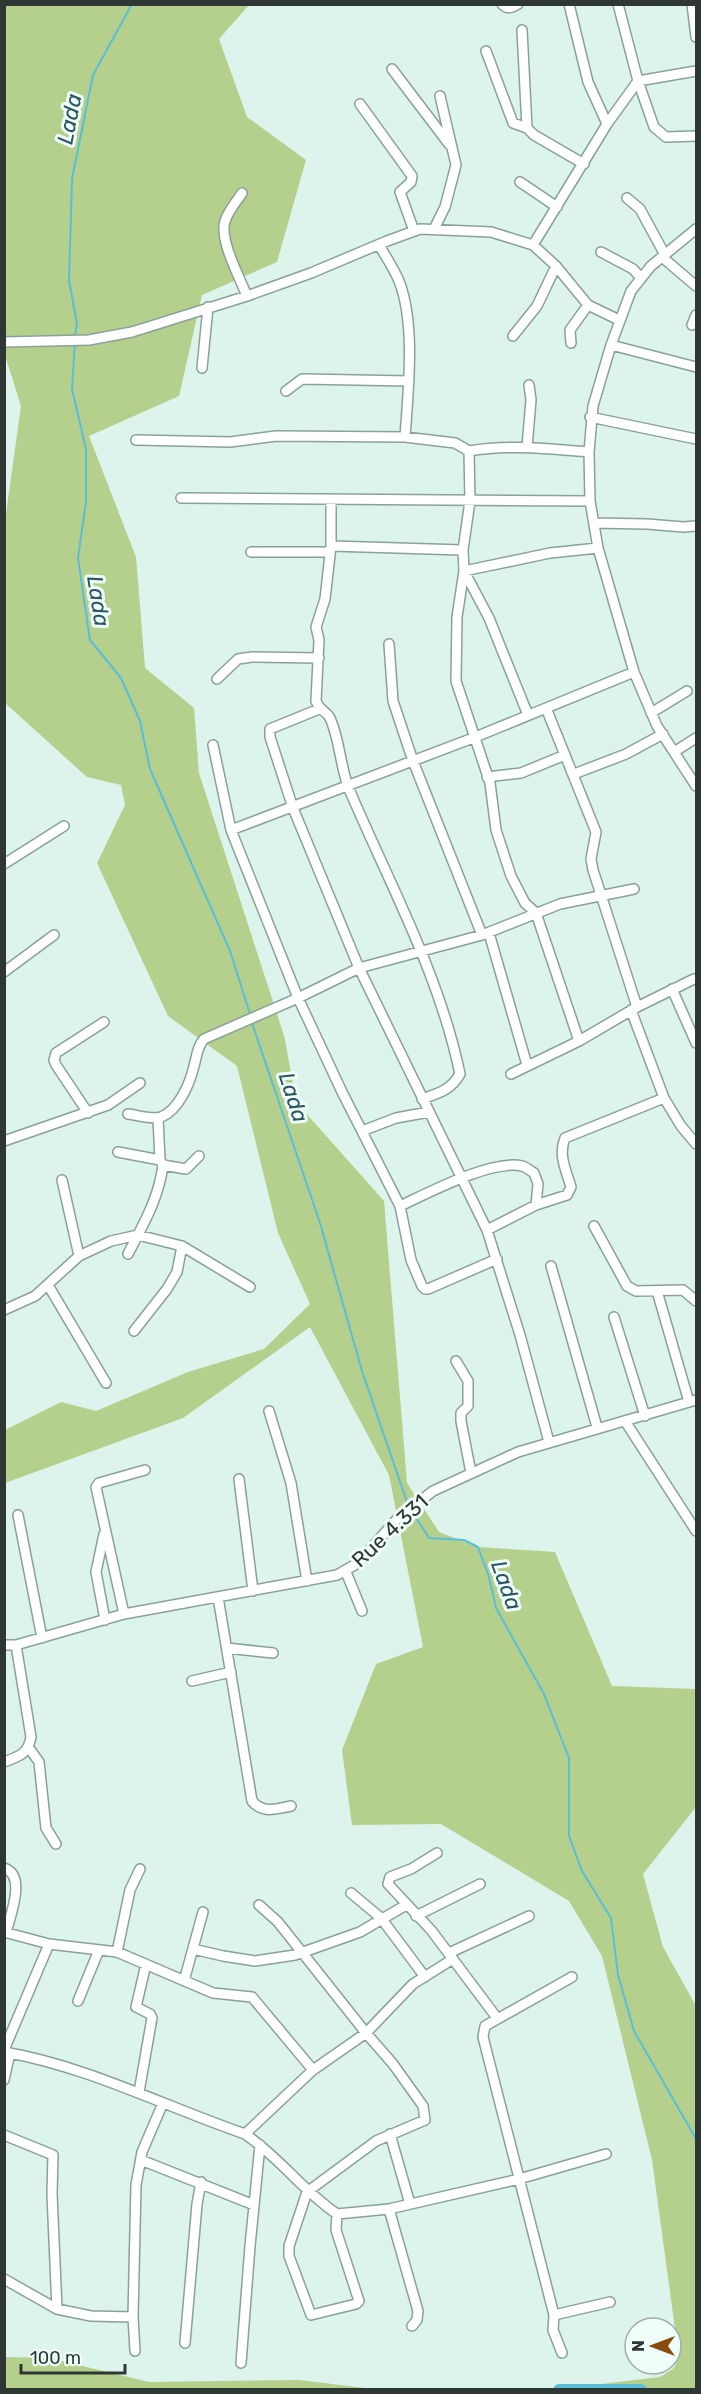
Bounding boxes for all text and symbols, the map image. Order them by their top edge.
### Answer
water label: Lada [51,91,88,147]
water label: Lada [81,574,116,629]
water label: Lada [273,1069,314,1126]
street label: Rue 4.331 [346,1489,433,1572]
water label: Lada [485,1557,528,1614]
north arrow [623,2316,683,2376]
scale bar [21,2337,124,2375]
text: N [629,2340,648,2352]
text: 100 m [30,2347,81,2369]

